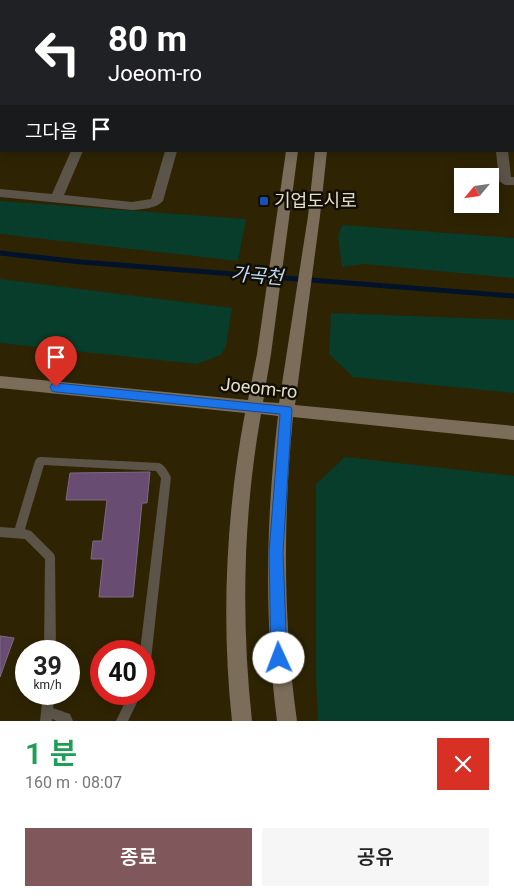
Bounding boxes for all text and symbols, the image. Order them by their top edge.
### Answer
text: 80 m [108,19,187,60]
icon: left [25,20,90,85]
text: Joeom-ro [108,61,202,86]
icon: arrive [87,115,115,143]
text: 그다음 [25,120,77,143]
north arrow [454,168,499,212]
map controls [454,168,499,213]
place label: 기업도시로 [274,190,357,211]
marker: 기업도시로 [258,195,270,207]
water label: 가곡천 [230,262,286,289]
pin [35,336,77,387]
icon: arrive [42,343,70,371]
street label: Joeom-ro [220,373,298,402]
position arrow [252,631,304,683]
speed limit sign: 40 [90,640,155,705]
text: 39 [33,652,62,681]
text: km/h [33,678,62,692]
text: 1 분 [25,736,77,771]
button: close [437,738,489,790]
text: 160 m · 08:07 [25,773,122,792]
button: 종료 [25,828,252,886]
button: 공유 [262,828,489,886]

